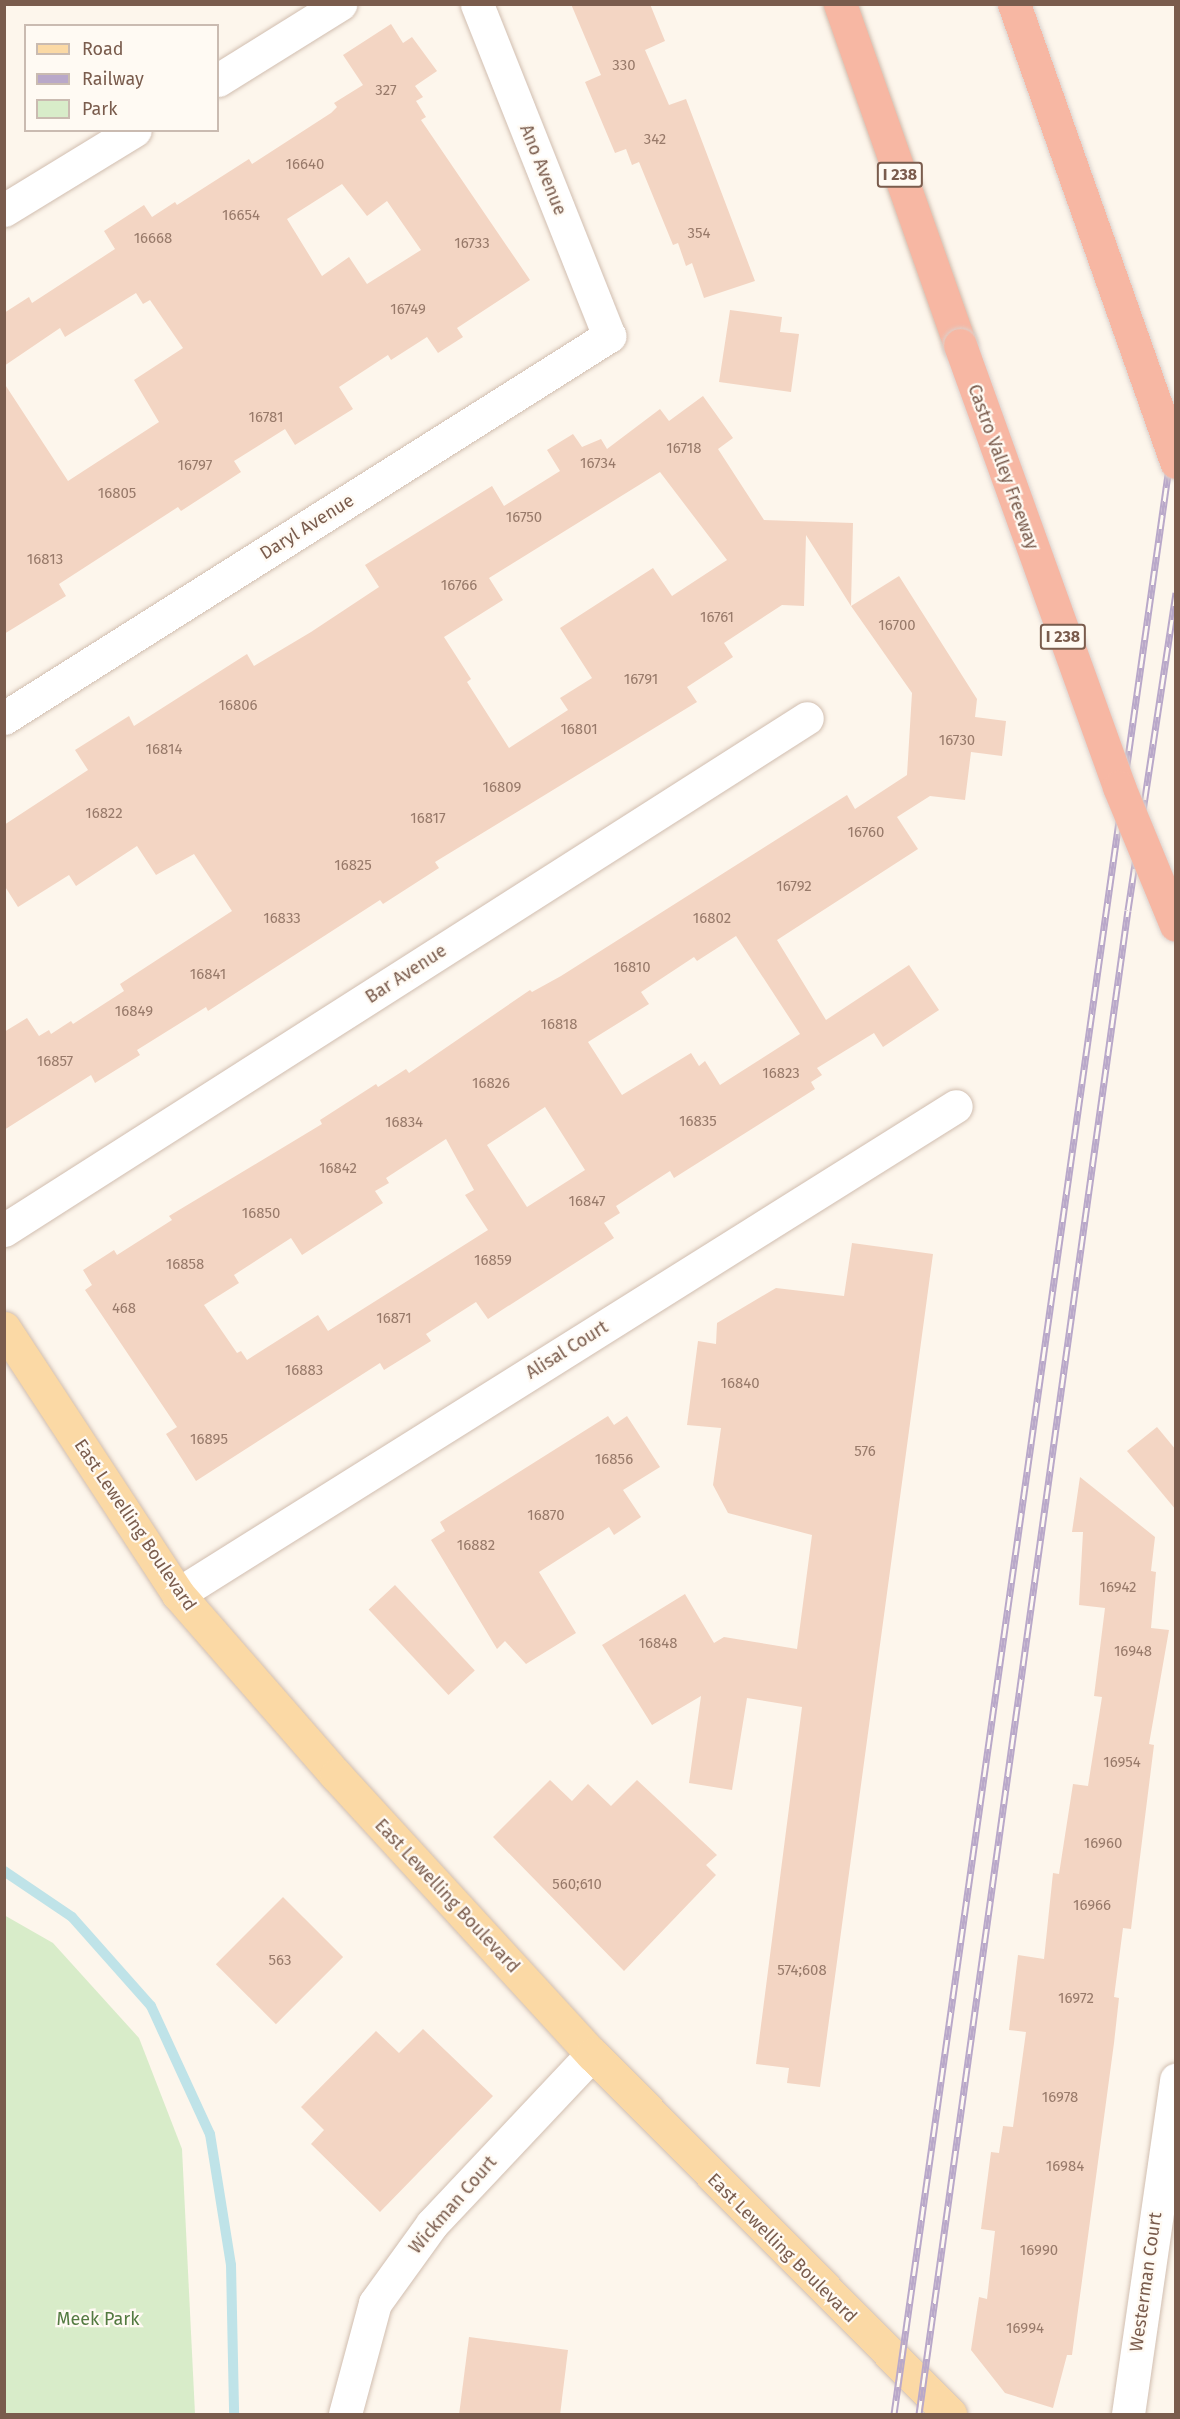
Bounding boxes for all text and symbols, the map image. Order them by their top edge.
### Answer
legend [24,24,219,132]
text: Road [82,38,124,60]
house number: 330 [612,57,636,75]
text: Railway [82,68,144,90]
house number: 327 [375,82,397,100]
text: Park [82,98,117,120]
street label: Ano Avenue [515,122,571,218]
house number: 342 [644,131,666,149]
house number: 16640 [286,156,324,174]
road number: I 238 [876,162,924,188]
house number: 16654 [222,207,260,225]
house number: 354 [688,225,710,243]
house number: 16668 [134,230,172,248]
house number: 16733 [454,235,490,253]
house number: 16749 [390,301,426,319]
street label: Castro Valley Freeway [963,381,1043,553]
house number: 16781 [249,409,283,427]
house number: 16718 [666,440,702,458]
house number: 16734 [580,455,616,473]
house number: 16797 [178,457,212,475]
house number: 16805 [98,485,136,503]
street label: Daryl Avenue [256,490,358,564]
house number: 16750 [506,509,542,527]
house number: 16813 [27,551,63,569]
house number: 16766 [441,577,477,595]
house number: 16761 [700,609,734,627]
house number: 16700 [878,617,916,635]
road number: I 238 [1039,624,1087,650]
house number: 16791 [624,671,658,689]
house number: 16806 [218,697,258,715]
house number: 16801 [560,721,598,739]
house number: 16730 [939,732,975,750]
house number: 16814 [146,741,182,759]
house number: 16809 [483,779,521,797]
house number: 16822 [85,805,123,823]
house number: 16817 [410,810,446,828]
house number: 16760 [848,824,884,842]
house number: 16825 [334,857,372,875]
house number: 16792 [776,878,812,896]
house number: 16833 [263,910,301,928]
house number: 16802 [693,910,731,928]
street label: Bar Avenue [361,940,451,1008]
house number: 16810 [613,959,651,977]
house number: 16841 [190,966,226,984]
house number: 16849 [115,1003,153,1021]
house number: 16818 [540,1016,578,1034]
house number: 16857 [37,1053,73,1071]
house number: 16823 [762,1065,800,1083]
house number: 16826 [472,1075,510,1093]
house number: 16835 [679,1113,717,1131]
house number: 16834 [385,1114,423,1132]
house number: 16842 [319,1160,357,1178]
house number: 16847 [568,1193,606,1211]
house number: 16850 [242,1205,280,1223]
house number: 16859 [474,1252,512,1270]
house number: 16858 [166,1256,204,1274]
house number: 468 [112,1300,136,1318]
house number: 16871 [376,1310,412,1328]
street label: Alisal Court [522,1316,612,1384]
house number: 16883 [285,1362,323,1380]
house number: 16840 [720,1375,760,1393]
house number: 16895 [190,1431,228,1449]
street label: East Lewelling Boulevard [69,1435,201,1615]
house number: 576 [854,1443,876,1461]
house number: 16856 [595,1451,633,1469]
house number: 16870 [527,1507,565,1525]
house number: 16882 [457,1537,495,1555]
house number: 16942 [1099,1579,1137,1597]
house number: 16848 [639,1635,677,1653]
house number: 16948 [1114,1643,1152,1661]
house number: 16954 [1103,1754,1141,1772]
street label: East Lewelling Boulevard [370,1815,524,1977]
house number: 16960 [1084,1835,1122,1853]
house number: 560;610 [552,1876,602,1894]
house number: 16966 [1073,1897,1111,1915]
house number: 563 [269,1952,291,1970]
house number: 574;608 [777,1962,827,1980]
house number: 16972 [1058,1990,1094,2008]
house number: 16978 [1042,2089,1078,2107]
street label: Wickman Court [405,2152,501,2258]
house number: 16984 [1046,2158,1084,2176]
street label: East Lewelling Boulevard [703,2169,861,2327]
street label: Westerman Court [1126,2211,1166,2353]
house number: 16990 [1020,2242,1058,2260]
park label: Meek Park [56,2308,140,2330]
house number: 16994 [1006,2320,1044,2338]

